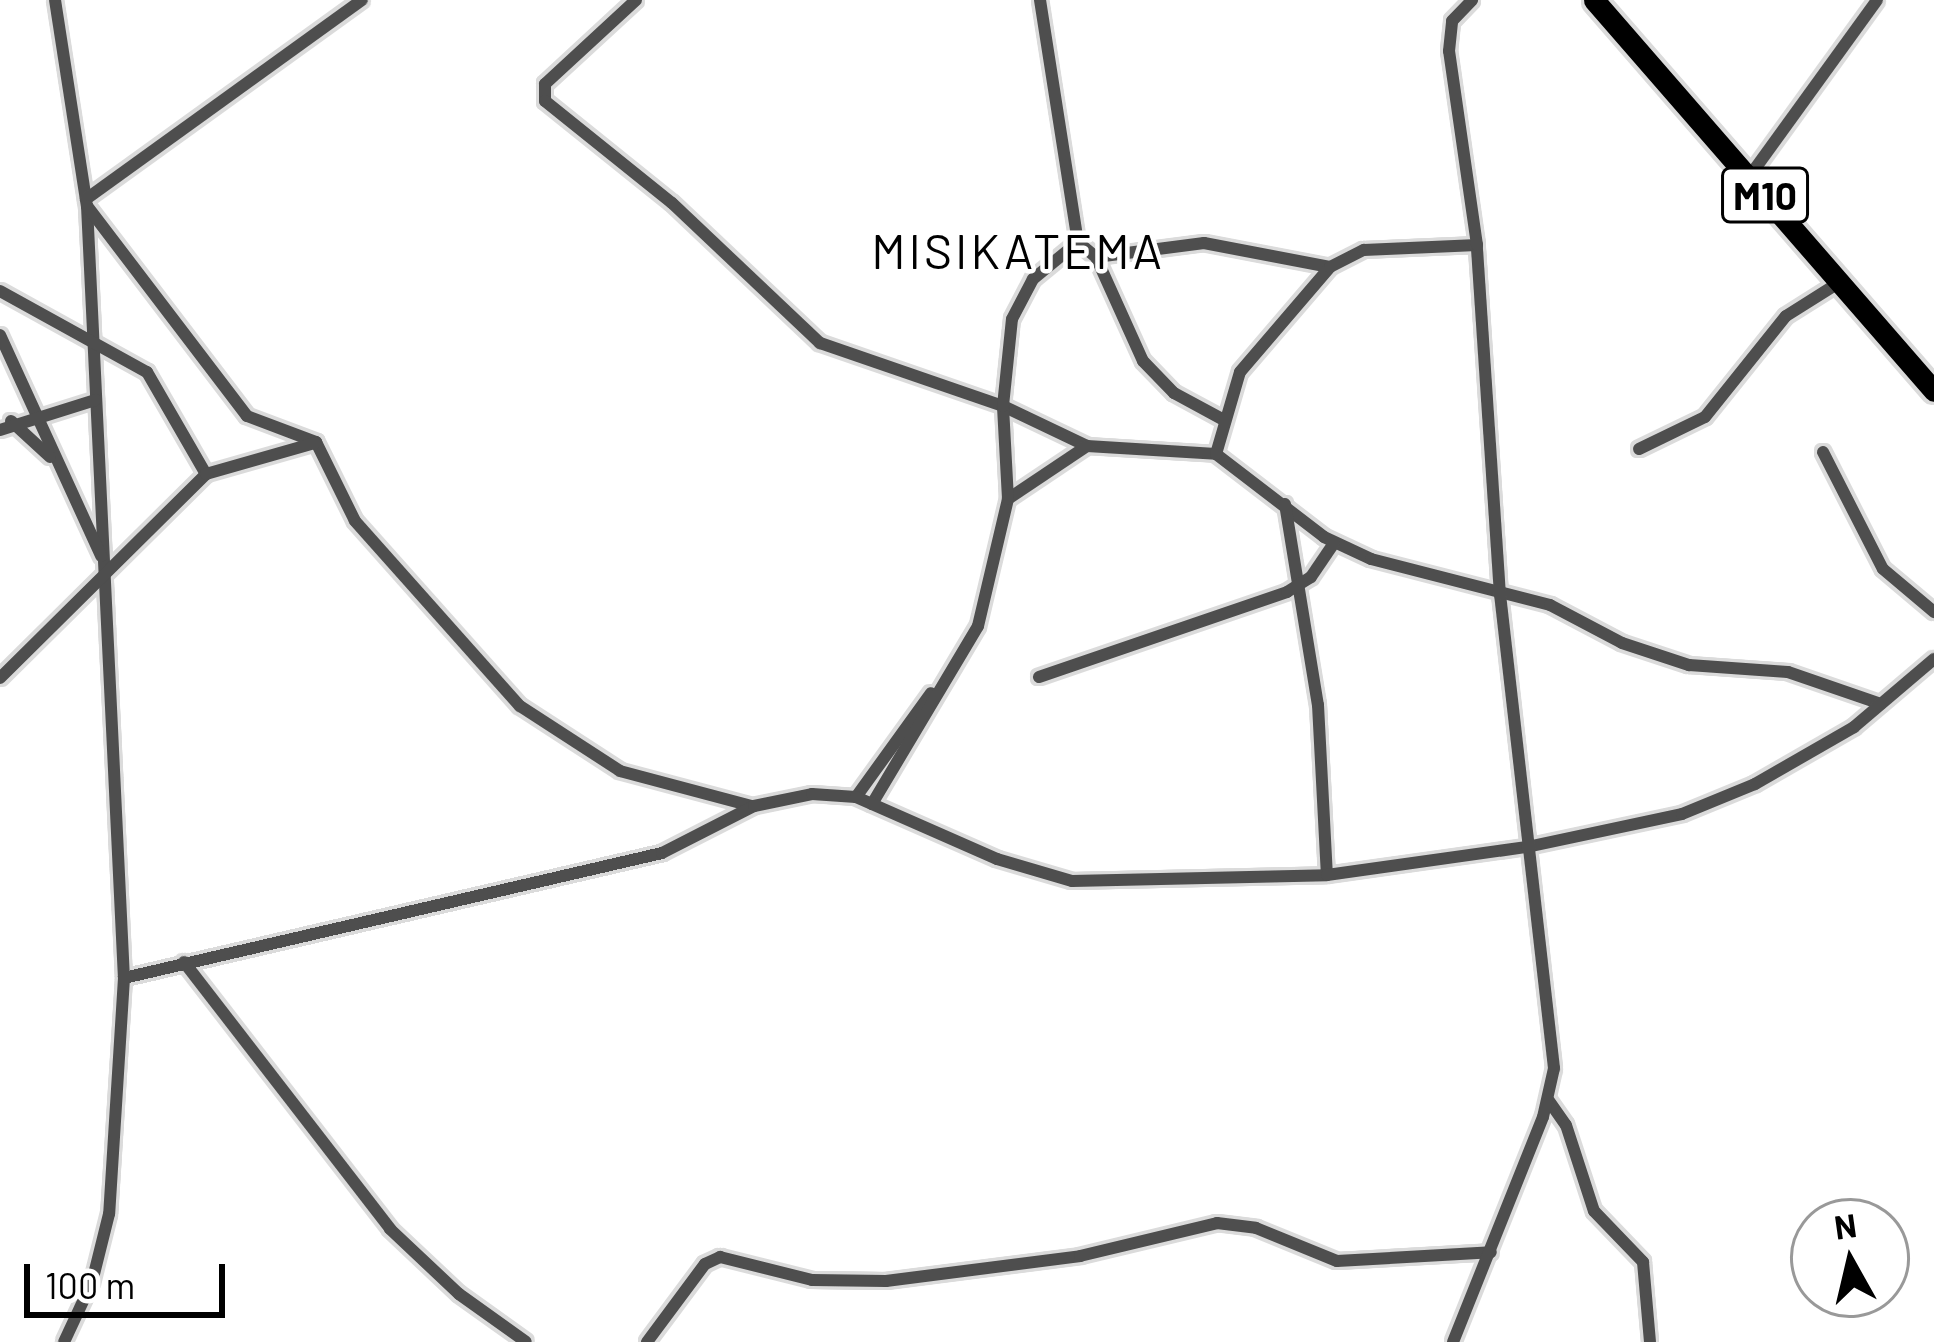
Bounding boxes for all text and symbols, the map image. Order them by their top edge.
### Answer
road number: M10 [1720,162,1810,228]
district label: MISIKATEMA [871,222,1165,280]
north arrow [1790,1198,1910,1318]
text: N [1832,1204,1859,1247]
scale bar [30,1240,231,1314]
text: 100 m [45,1263,135,1306]

